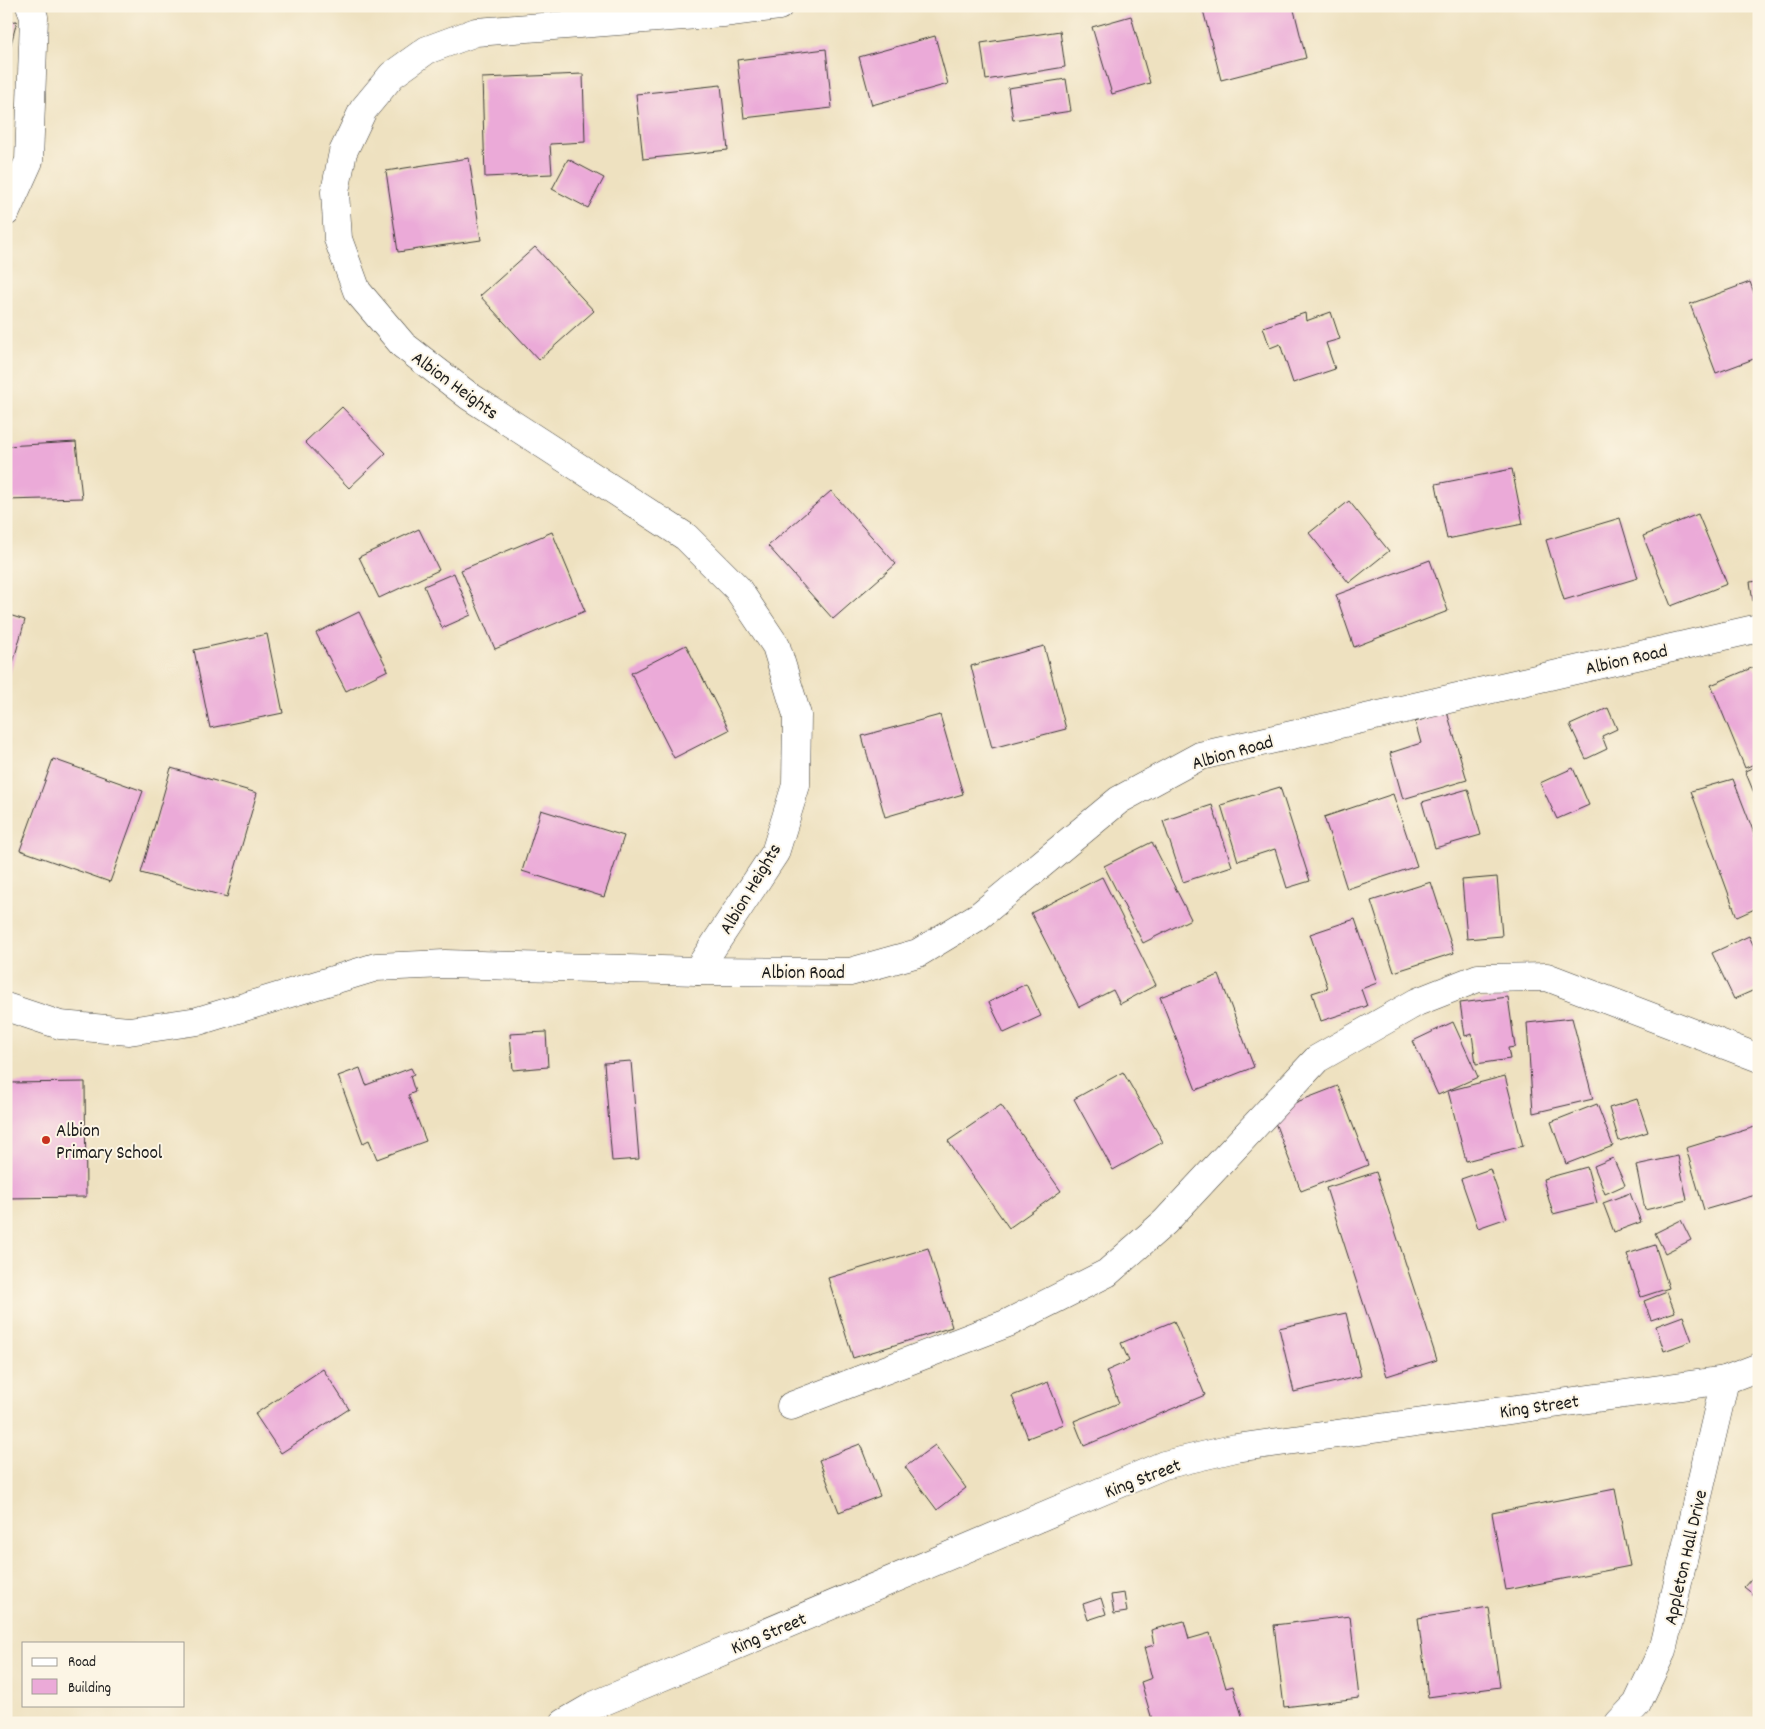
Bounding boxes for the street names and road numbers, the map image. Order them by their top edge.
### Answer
street label: Albion Heights [405,346,503,428]
street label: Albion Road [1583,639,1671,684]
street label: Albion Road [1189,730,1277,779]
street label: Albion Heights [714,839,790,940]
street label: Albion Road [761,961,845,988]
street label: King Street [1498,1390,1581,1427]
street label: King Street [1101,1453,1185,1507]
street label: Appleton Hall Drive [1659,1488,1716,1628]
street label: King Street [727,1607,811,1663]

